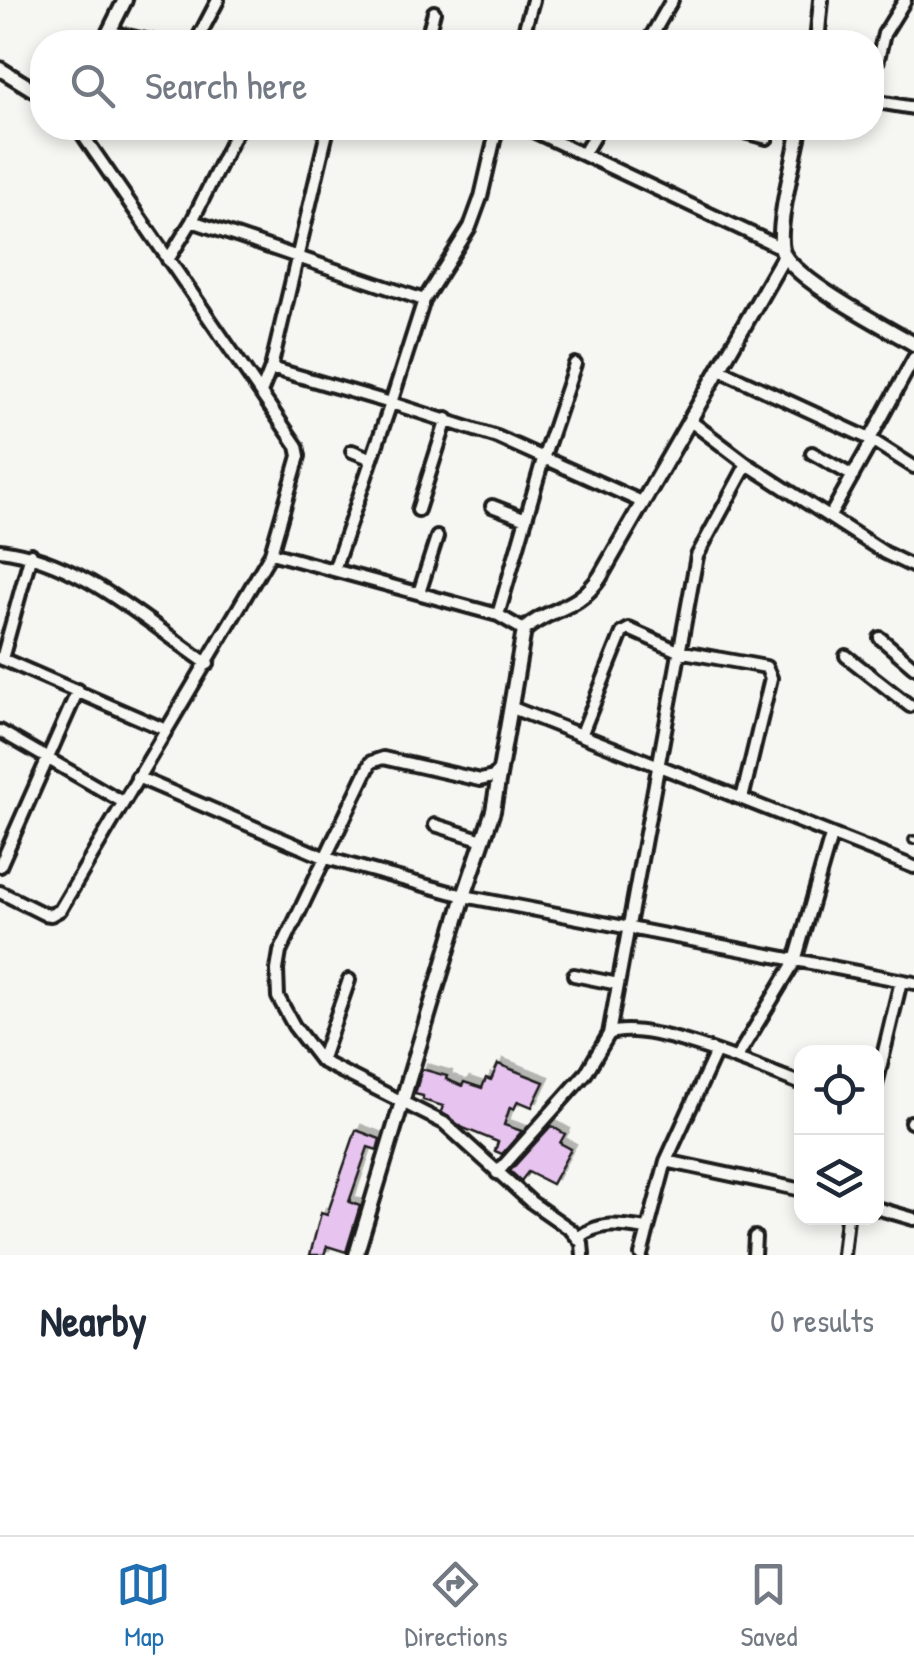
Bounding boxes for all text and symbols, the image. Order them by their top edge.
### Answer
search box [30,30,884,140]
icon: search [65,58,120,113]
text: Search here [145,59,307,111]
map controls [794,1045,884,1225]
button: locate [794,1045,884,1135]
button: layers [794,1135,884,1225]
text: Nearby [40,1292,147,1349]
text: 0 results [770,1299,874,1342]
tab: Map [116,1557,171,1655]
tab: Directions [404,1557,507,1655]
tab: Saved [740,1557,798,1655]

